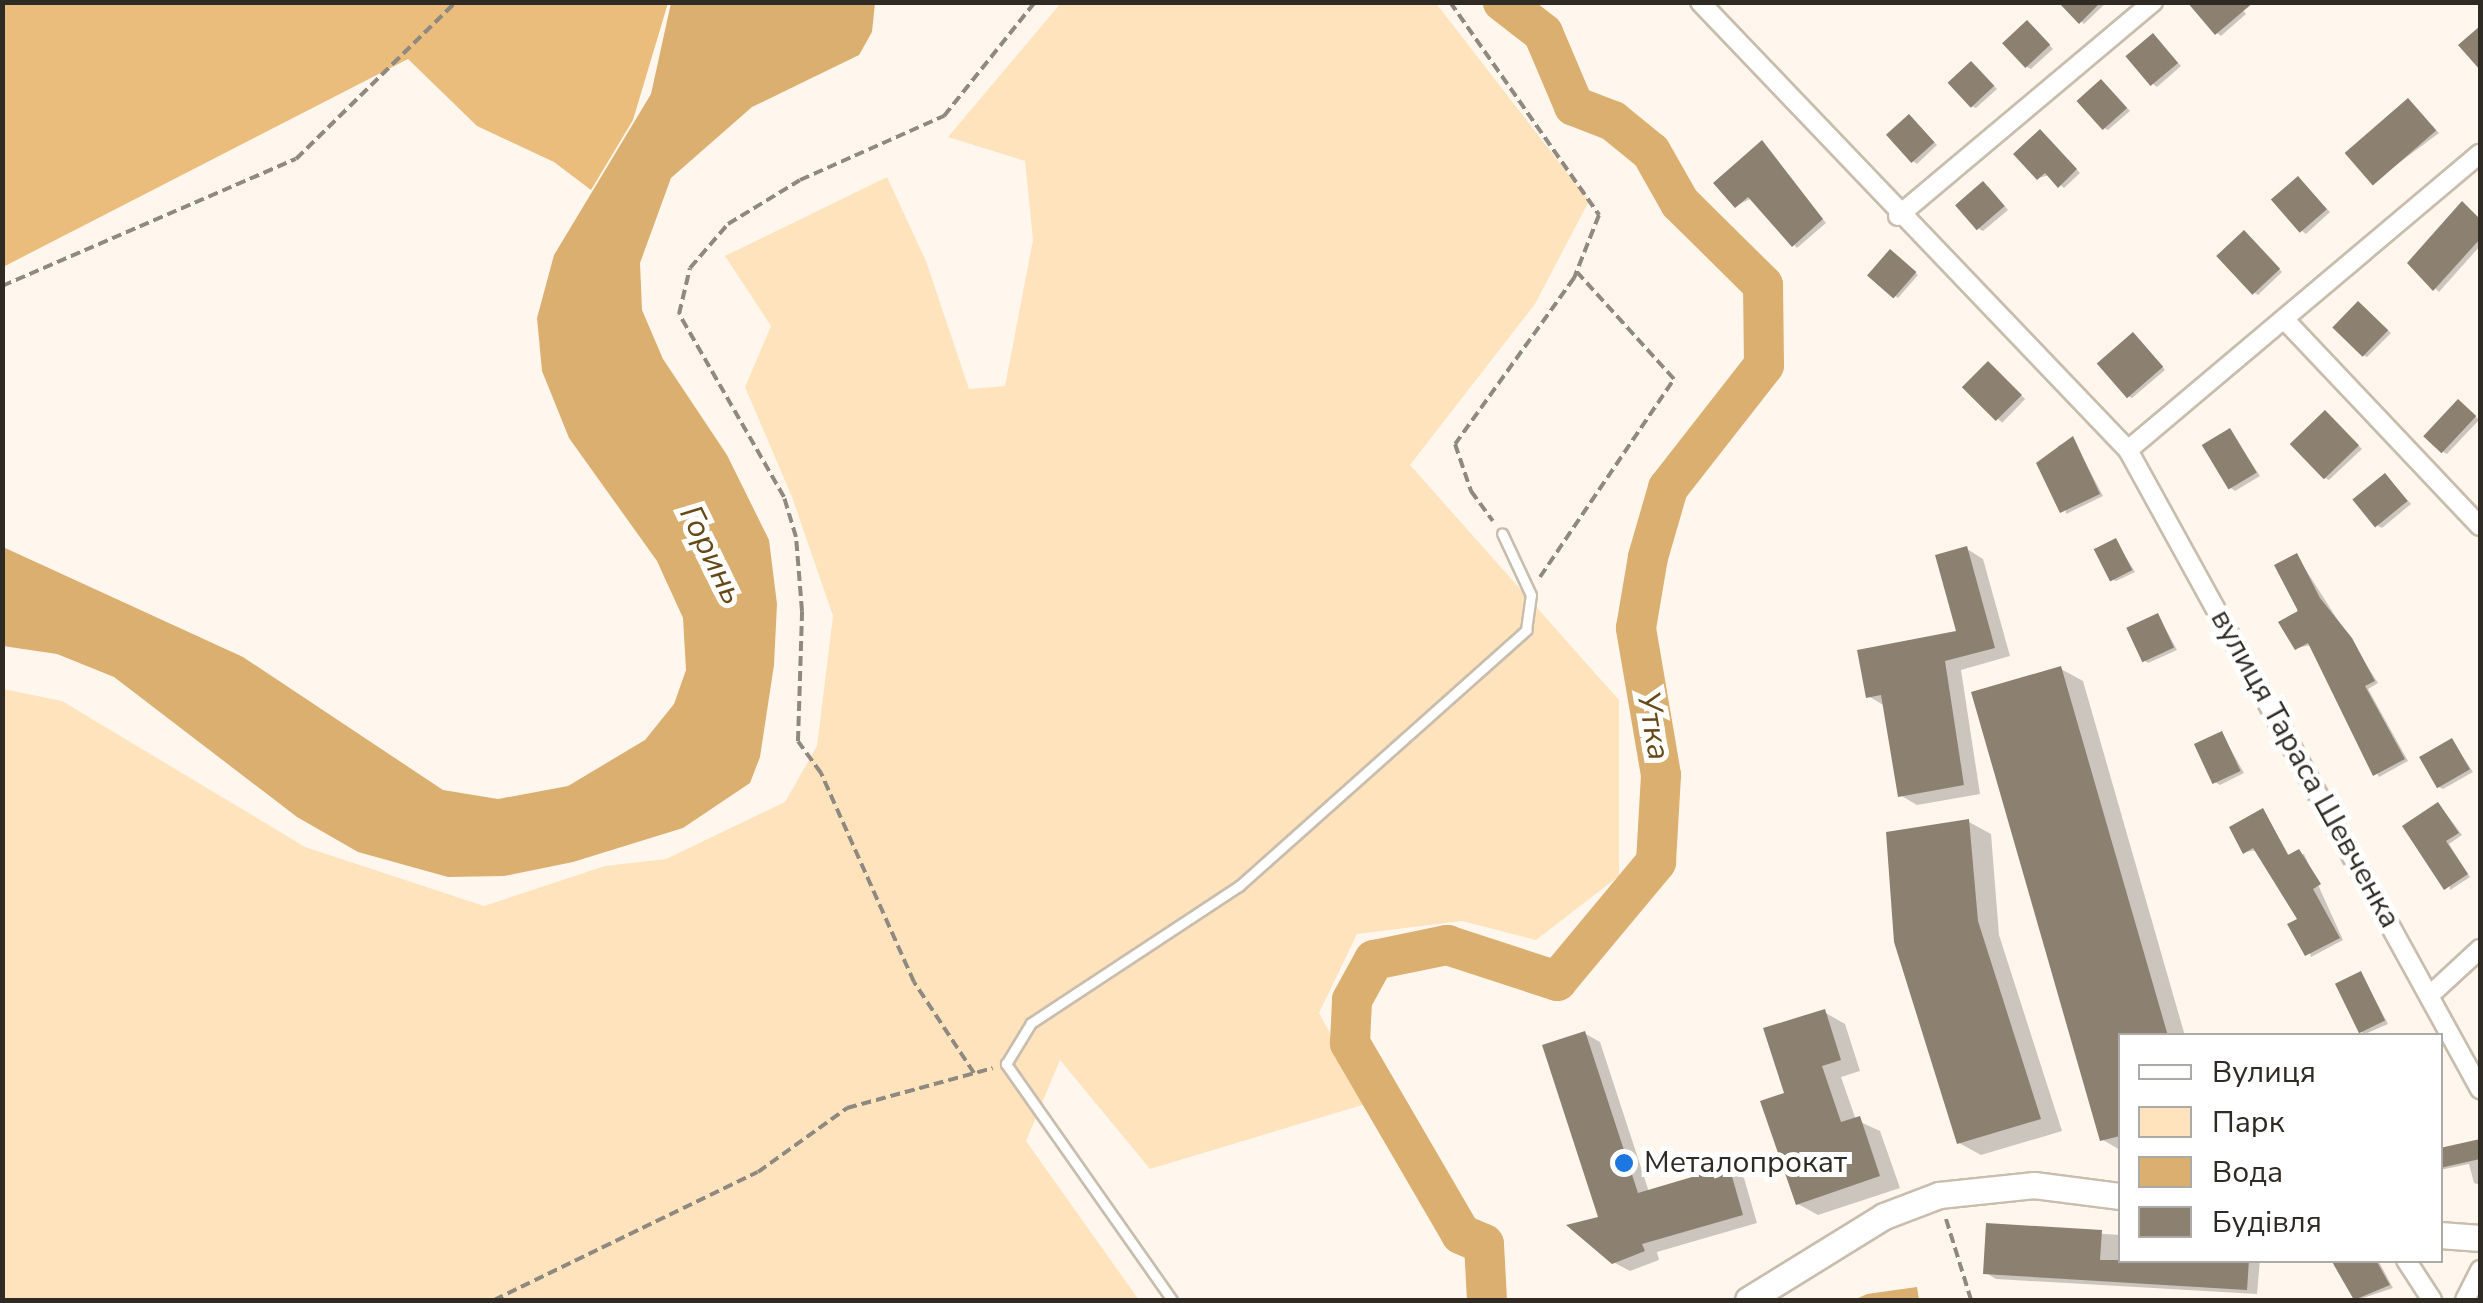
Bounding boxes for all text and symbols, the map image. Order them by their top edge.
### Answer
water label: Горинь [671,499,751,611]
street label: вулиця Тараса Шевченка [2202,604,2408,934]
water label: Утка [1628,689,1678,763]
legend [2118,1033,2443,1263]
text: Вулиця [2212,1052,2316,1093]
text: Парк [2212,1102,2284,1143]
place label: Металопрокат [1644,1145,1847,1181]
marker: Металопрокат [1613,1152,1635,1174]
text: Вода [2212,1152,2283,1193]
text: Будівля [2212,1202,2322,1243]

